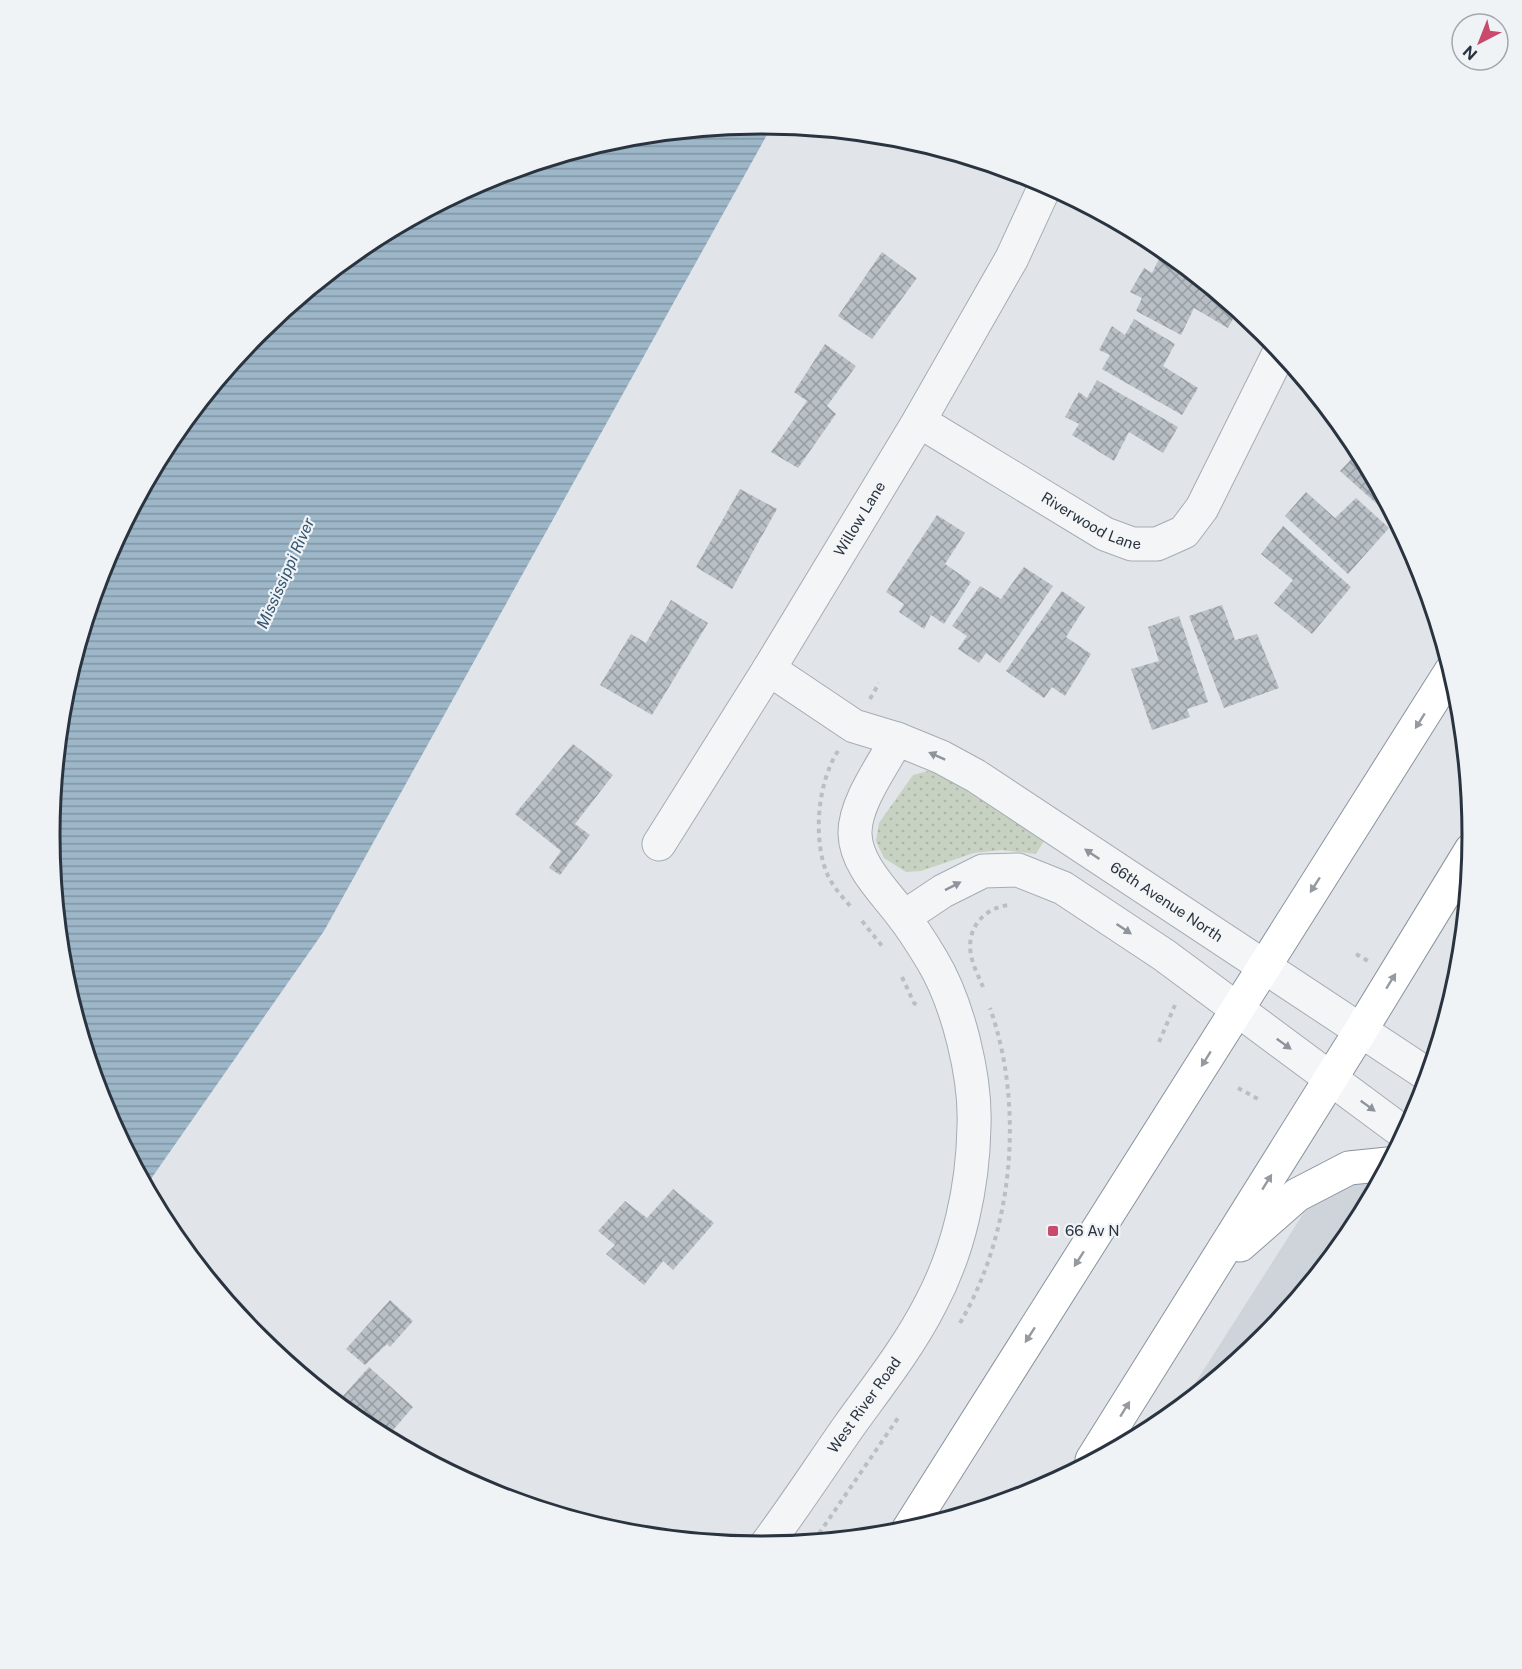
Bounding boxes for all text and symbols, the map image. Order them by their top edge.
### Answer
north arrow [1450,12,1510,72]
text: N [1459,42,1481,64]
street label: Willow Lane [830,478,888,559]
street label: Riverwood Lane [1038,488,1141,552]
water label: Mississippi River [253,514,319,632]
one-way arrow [1415,713,1426,729]
one-way arrow [929,751,946,760]
one-way arrow [1084,849,1100,860]
street label: 66th Avenue North [1107,858,1226,945]
one-way arrow [1310,877,1321,893]
one-way arrow [945,881,962,891]
one-way arrow [1116,923,1132,934]
one-way arrow [1386,972,1397,989]
one-way arrow [1275,1038,1291,1050]
one-way arrow [1201,1051,1212,1067]
one-way arrow [1359,1100,1375,1112]
one-way arrow [1261,1174,1272,1190]
place label: 66 Av N [1065,1222,1119,1239]
marker: 66 Av N [1046,1224,1060,1238]
one-way arrow [1073,1251,1084,1267]
one-way arrow [1025,1327,1036,1343]
street label: West River Road [824,1354,904,1456]
one-way arrow [1119,1401,1130,1417]

